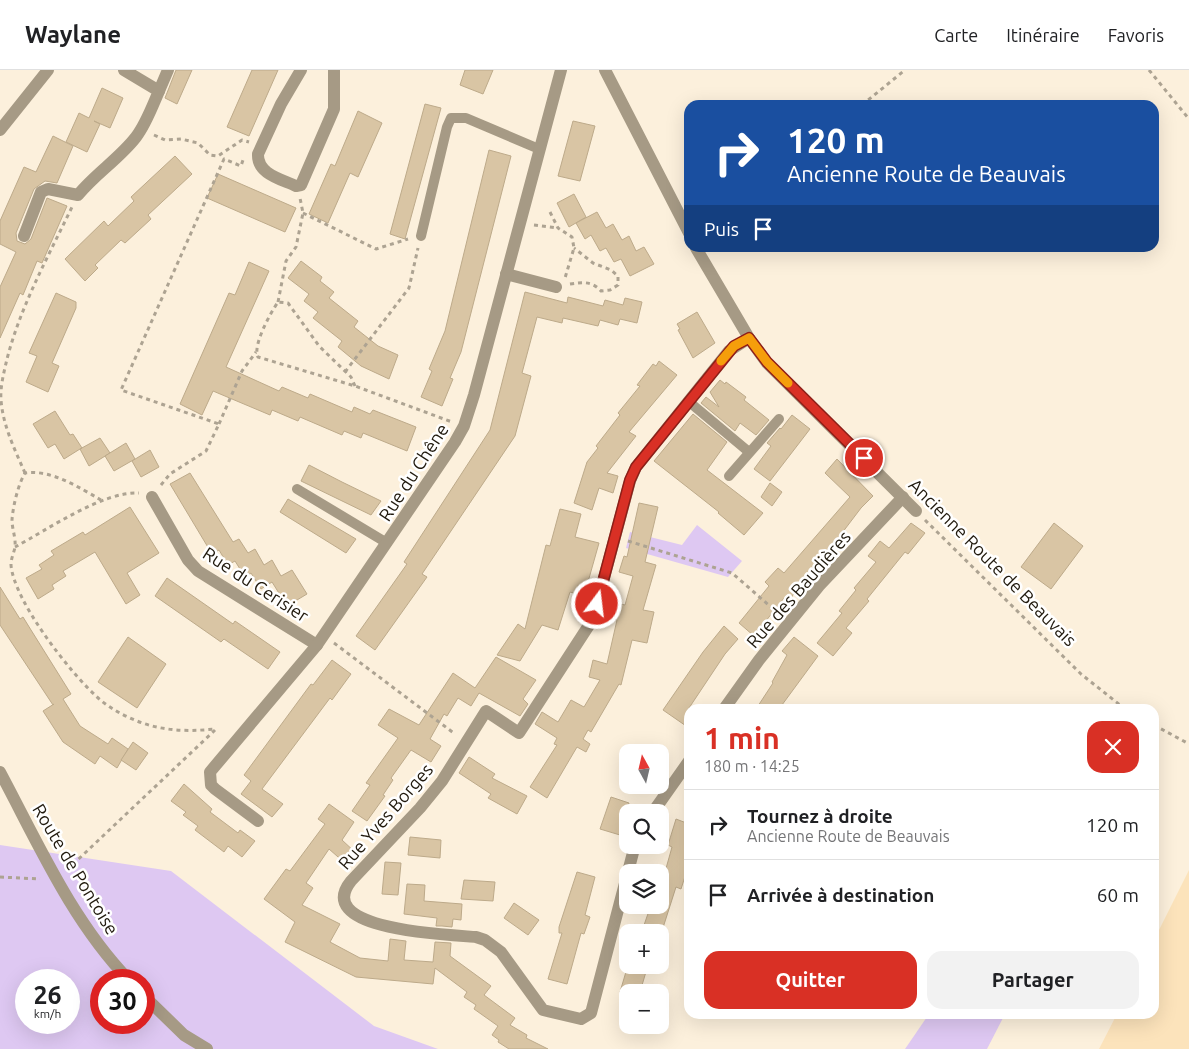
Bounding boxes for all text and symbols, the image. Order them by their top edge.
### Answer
text: Waylane [25,21,121,48]
text: Carte [934,25,978,45]
text: Itinéraire [1006,25,1080,45]
text: Favoris [1108,25,1164,45]
icon: right [704,120,769,185]
text: 120 m [787,120,885,160]
text: Ancienne Route de Beauvais [787,161,1066,186]
icon: arrive [749,215,777,243]
text: Puis [704,218,739,240]
street label: Rue du Chêne [374,420,452,524]
pin [843,437,885,479]
icon: arrive [850,444,878,472]
street label: Ancienne Route de Beauvais [905,474,1081,650]
street label: Rue des Baudières [742,526,854,652]
street label: Rue du Cerisier [200,543,313,626]
position arrow [570,577,622,629]
text: 1 min [704,721,780,755]
button: close [1087,721,1139,773]
north arrow [619,744,669,794]
map controls [619,744,669,1034]
text: 180 m · 14:25 [704,757,800,775]
street label: Rue Yves Borges [334,759,436,873]
street label: Route de Pontoise [29,800,123,938]
button: search [619,804,669,854]
text: Tournez à droite [747,805,893,827]
icon: right [704,811,732,839]
text: 120 m [1086,814,1139,836]
text: Ancienne Route de Beauvais [747,827,950,845]
button: layers [619,864,669,914]
icon: arrive [704,881,732,909]
text: Arrivée à destination [747,884,934,906]
text: 60 m [1097,884,1139,906]
button: + [619,924,669,974]
button: Quitter [704,951,917,1009]
button: Partager [927,951,1139,1009]
speed limit sign: 30 [90,969,155,1034]
text: 26 [33,981,62,1009]
button: − [619,984,669,1034]
text: km/h [34,1007,61,1020]

